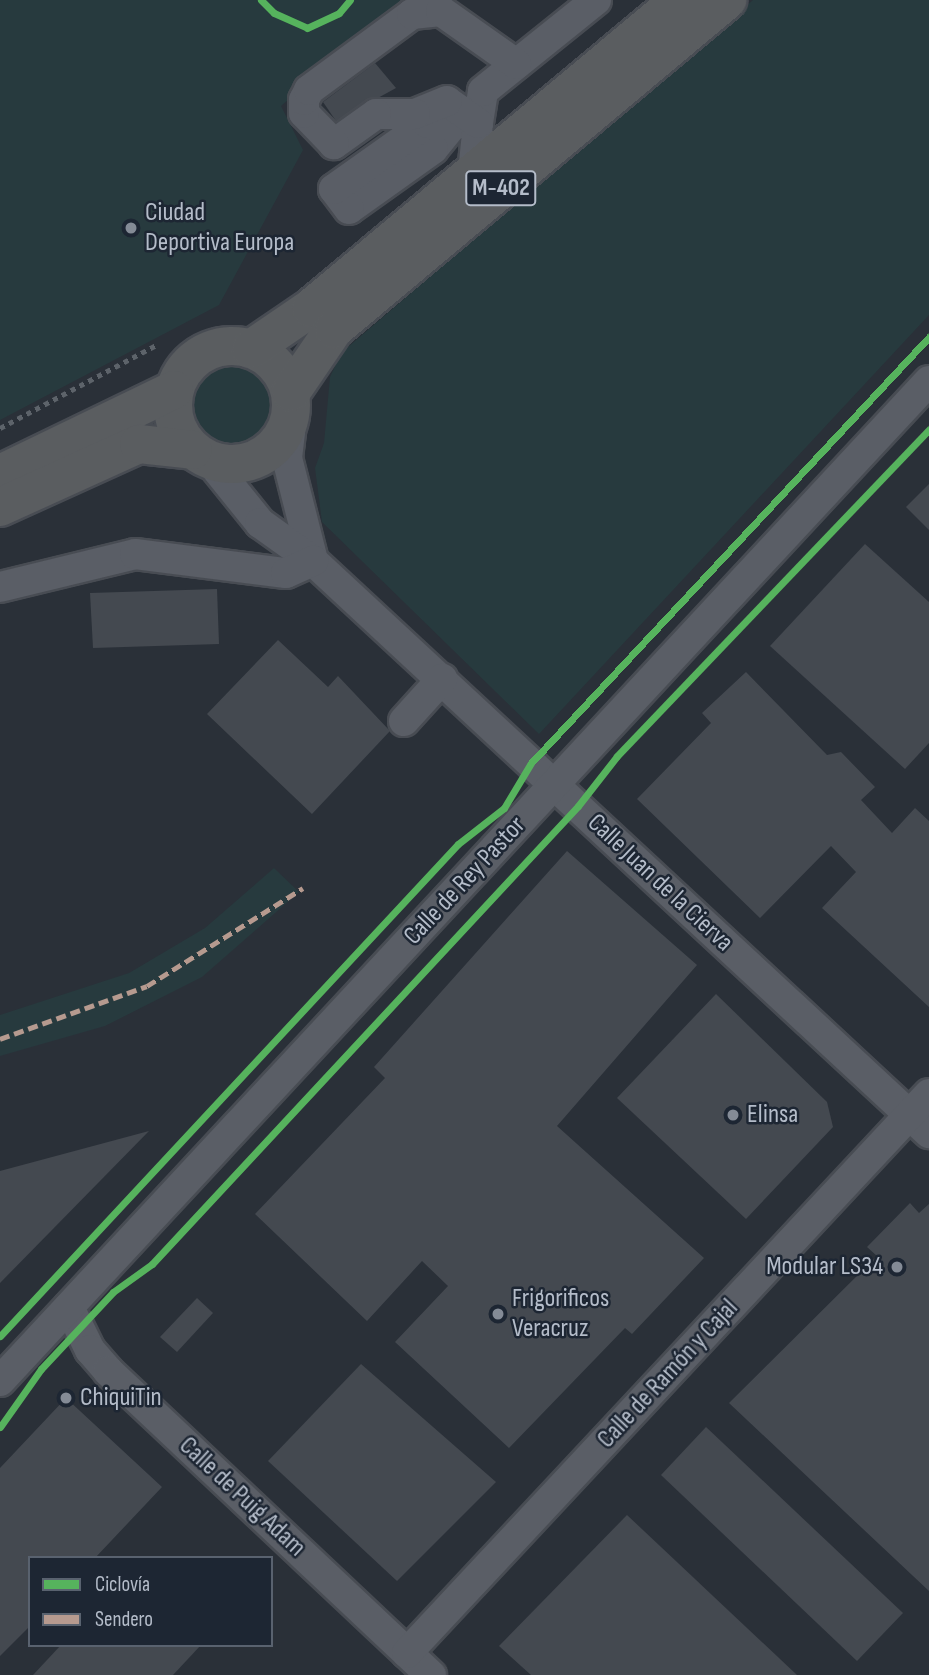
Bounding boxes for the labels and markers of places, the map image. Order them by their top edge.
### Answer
place label: Ciudad Deportiva Europa [145,197,294,258]
marker: Ciudad Deportiva Europa [123,220,139,236]
place label: Elinsa [747,1099,798,1131]
marker: Elinsa [725,1107,741,1123]
place label: Modular LS34 [766,1251,883,1283]
marker: Modular LS34 [889,1259,905,1275]
place label: Frigorificos Veracruz [512,1283,609,1344]
marker: Frigorificos Veracruz [490,1306,506,1322]
place label: ChiquiTin [80,1382,162,1414]
marker: ChiquiTin [58,1390,74,1406]

